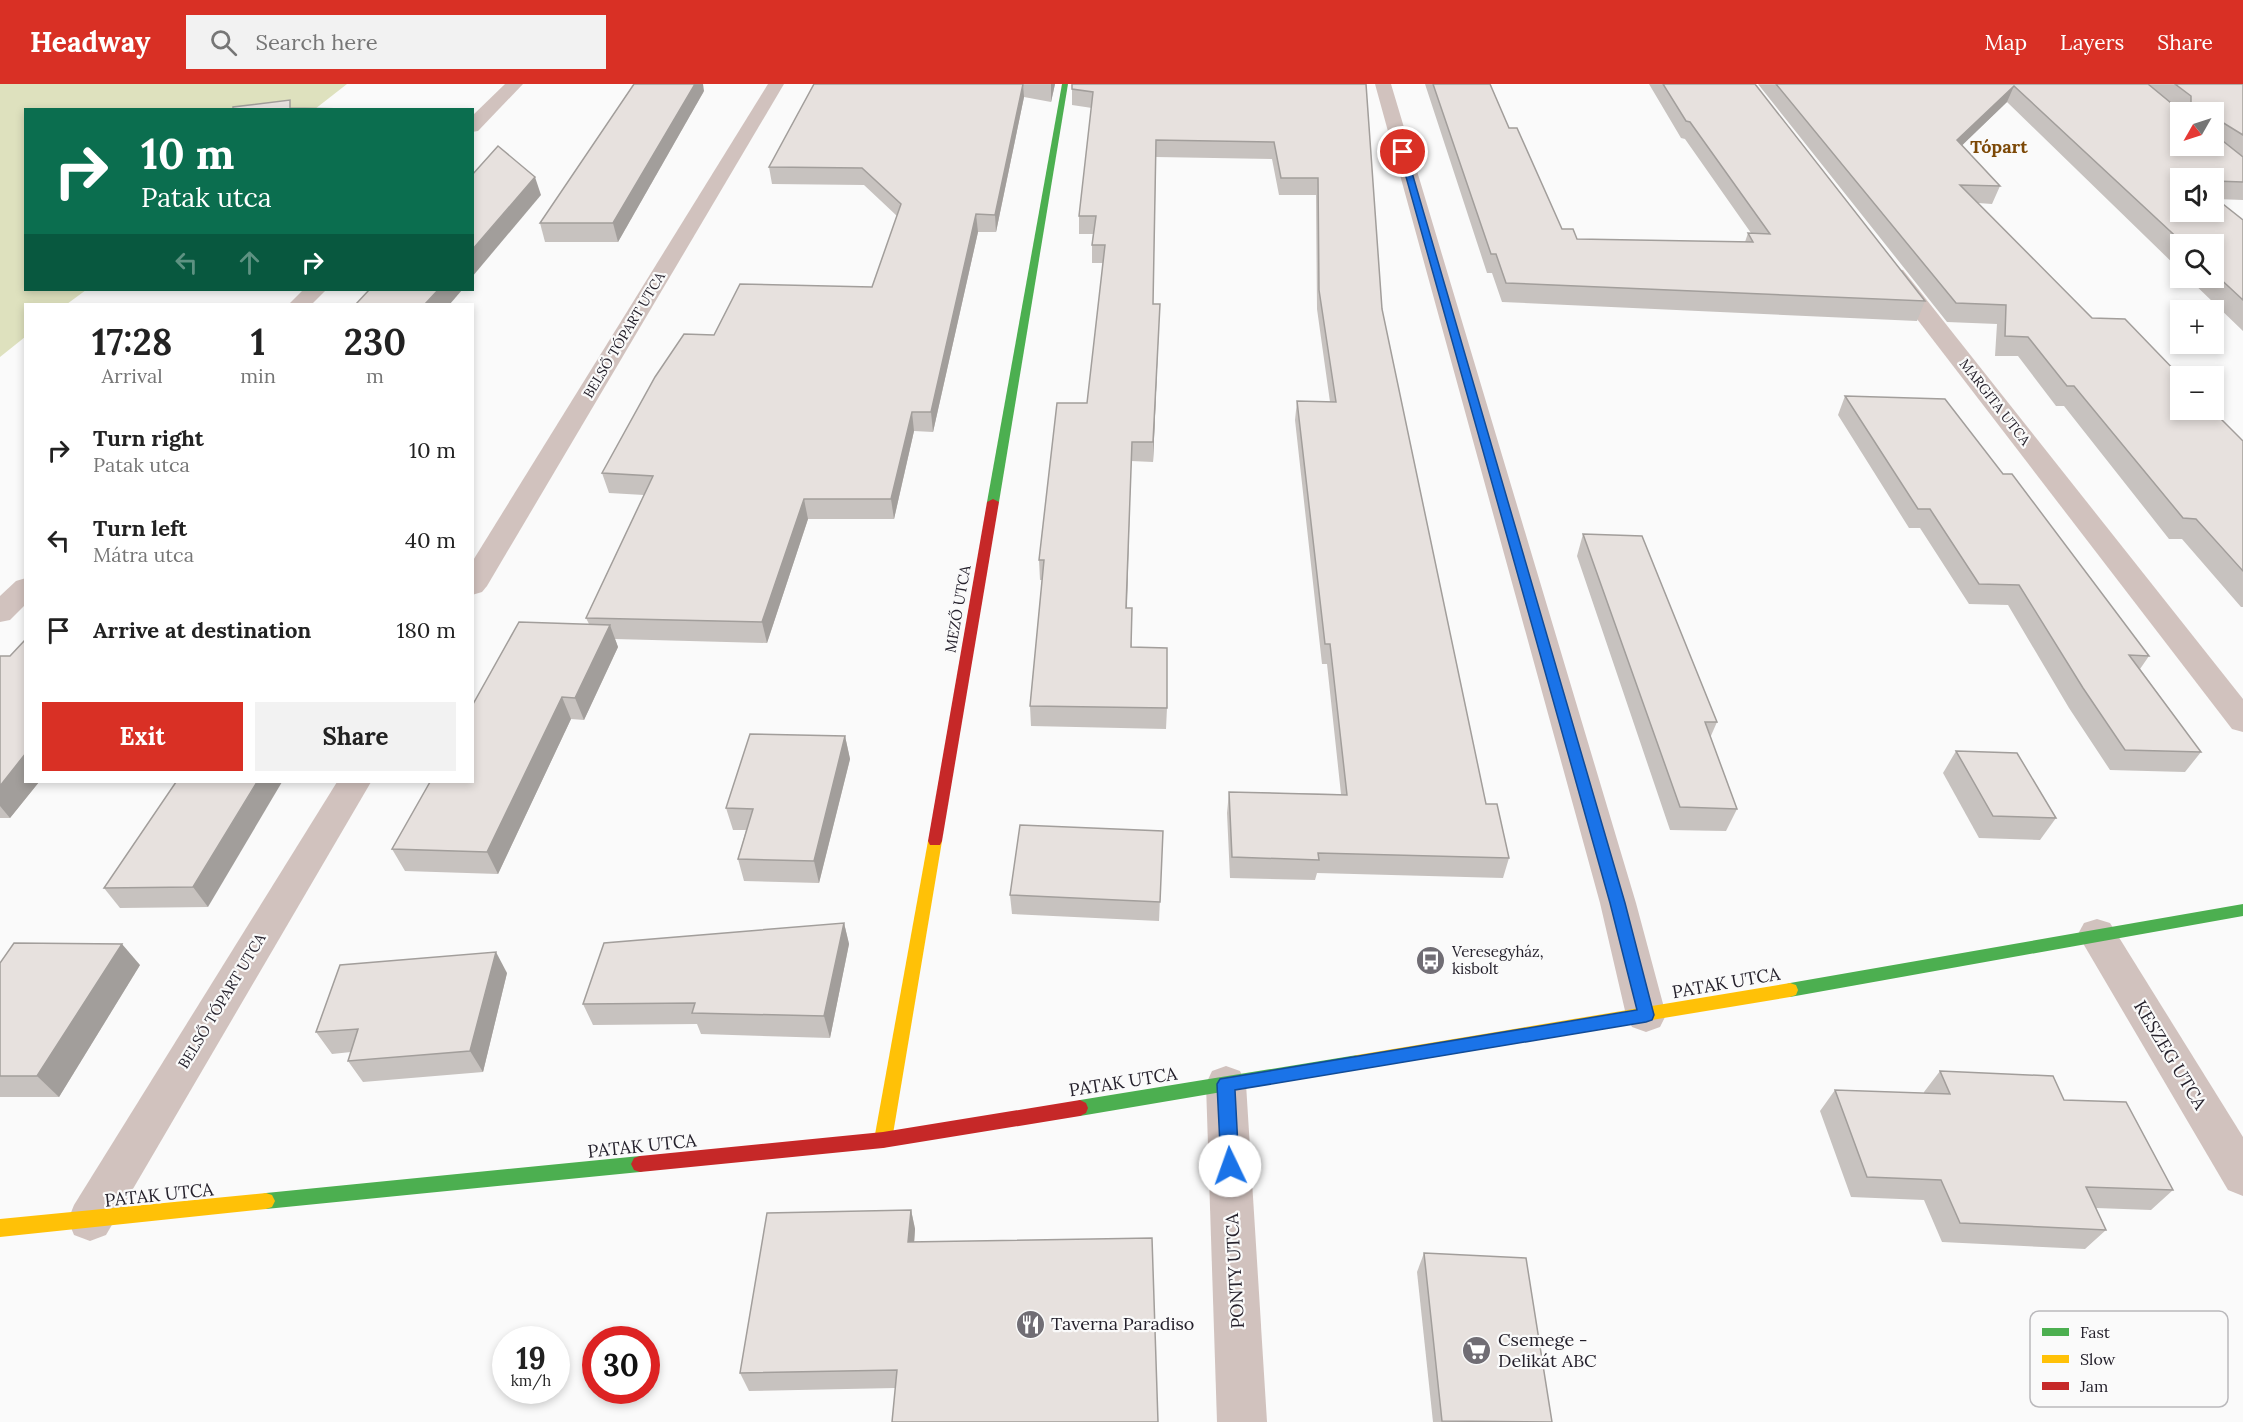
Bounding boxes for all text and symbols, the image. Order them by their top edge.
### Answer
search box [186,15,606,69]
text: Headway [30,24,150,60]
icon: search [207,26,240,59]
text: Search here [255,28,378,56]
text: Map [1984,29,2027,56]
text: Layers [2060,29,2124,56]
text: Share [2157,29,2213,56]
north arrow [2170,102,2224,156]
map controls [2170,102,2224,420]
pin [1377,126,1428,177]
text: 10 m [141,127,234,181]
icon: right [42,132,120,210]
icon: arrive [1386,135,1419,168]
district label: Tópart [1970,135,2028,158]
button: sound [2170,168,2224,222]
text: Patak utca [141,180,272,214]
button: search [2170,234,2224,288]
icon: left [170,246,203,279]
icon: ahead [233,246,266,279]
icon: right [296,246,329,279]
street label: BELSŐ TÓPART UTCA [579,268,669,401]
button: + [2170,300,2224,354]
text: 17:28 [92,319,172,365]
text: 1 [251,319,265,365]
text: 230 [344,319,406,365]
street label: MARGITA UTCA [1956,355,2034,449]
text: Arrival [102,363,163,388]
text: min [240,363,276,388]
text: m [366,363,384,388]
button: − [2170,366,2224,420]
text: Turn right [93,424,204,452]
icon: right [42,434,75,467]
text: 10 m [409,436,456,464]
text: Patak utca [93,452,190,477]
text: Turn left [93,514,187,542]
icon: left [42,524,75,557]
text: 40 m [405,526,456,554]
text: Mátra utca [93,542,194,567]
street label: MEZŐ UTCA [940,563,975,654]
icon: arrive [42,614,75,647]
text: Arrive at destination [93,616,311,644]
text: 180 m [397,616,456,644]
button: Exit [42,702,243,771]
button: Share [255,702,456,771]
street label: BELSŐ TÓPART UTCA [174,929,270,1072]
place label: Veresegyház, kisbolt [1451,942,1544,978]
bus stop icon: Veresegyház, kisbolt [1415,945,1447,977]
street label: PATAK UTCA [1670,962,1782,1003]
street label: KESZEG UTCA [2129,996,2212,1114]
street label: PATAK UTCA [1067,1061,1179,1101]
street label: PATAK UTCA [586,1128,698,1163]
position arrow [1198,1134,1262,1198]
street label: PATAK UTCA [103,1177,215,1212]
street label: PONTY UTCA [1220,1212,1249,1329]
restaurant icon: Taverna Paradiso [1014,1308,1046,1340]
legend [2030,1311,2228,1407]
place label: Taverna Paradiso [1051,1312,1194,1335]
text: Fast [2080,1322,2111,1342]
speed limit sign: 30 [582,1326,660,1404]
place label: Csemege - Delikát ABC [1498,1328,1597,1372]
supermarket icon: Csemege - Delikát ABC [1461,1334,1493,1366]
text: 19 [516,1339,546,1377]
text: Slow [2080,1349,2116,1369]
text: km/h [511,1371,551,1390]
text: Jam [2079,1376,2108,1396]

